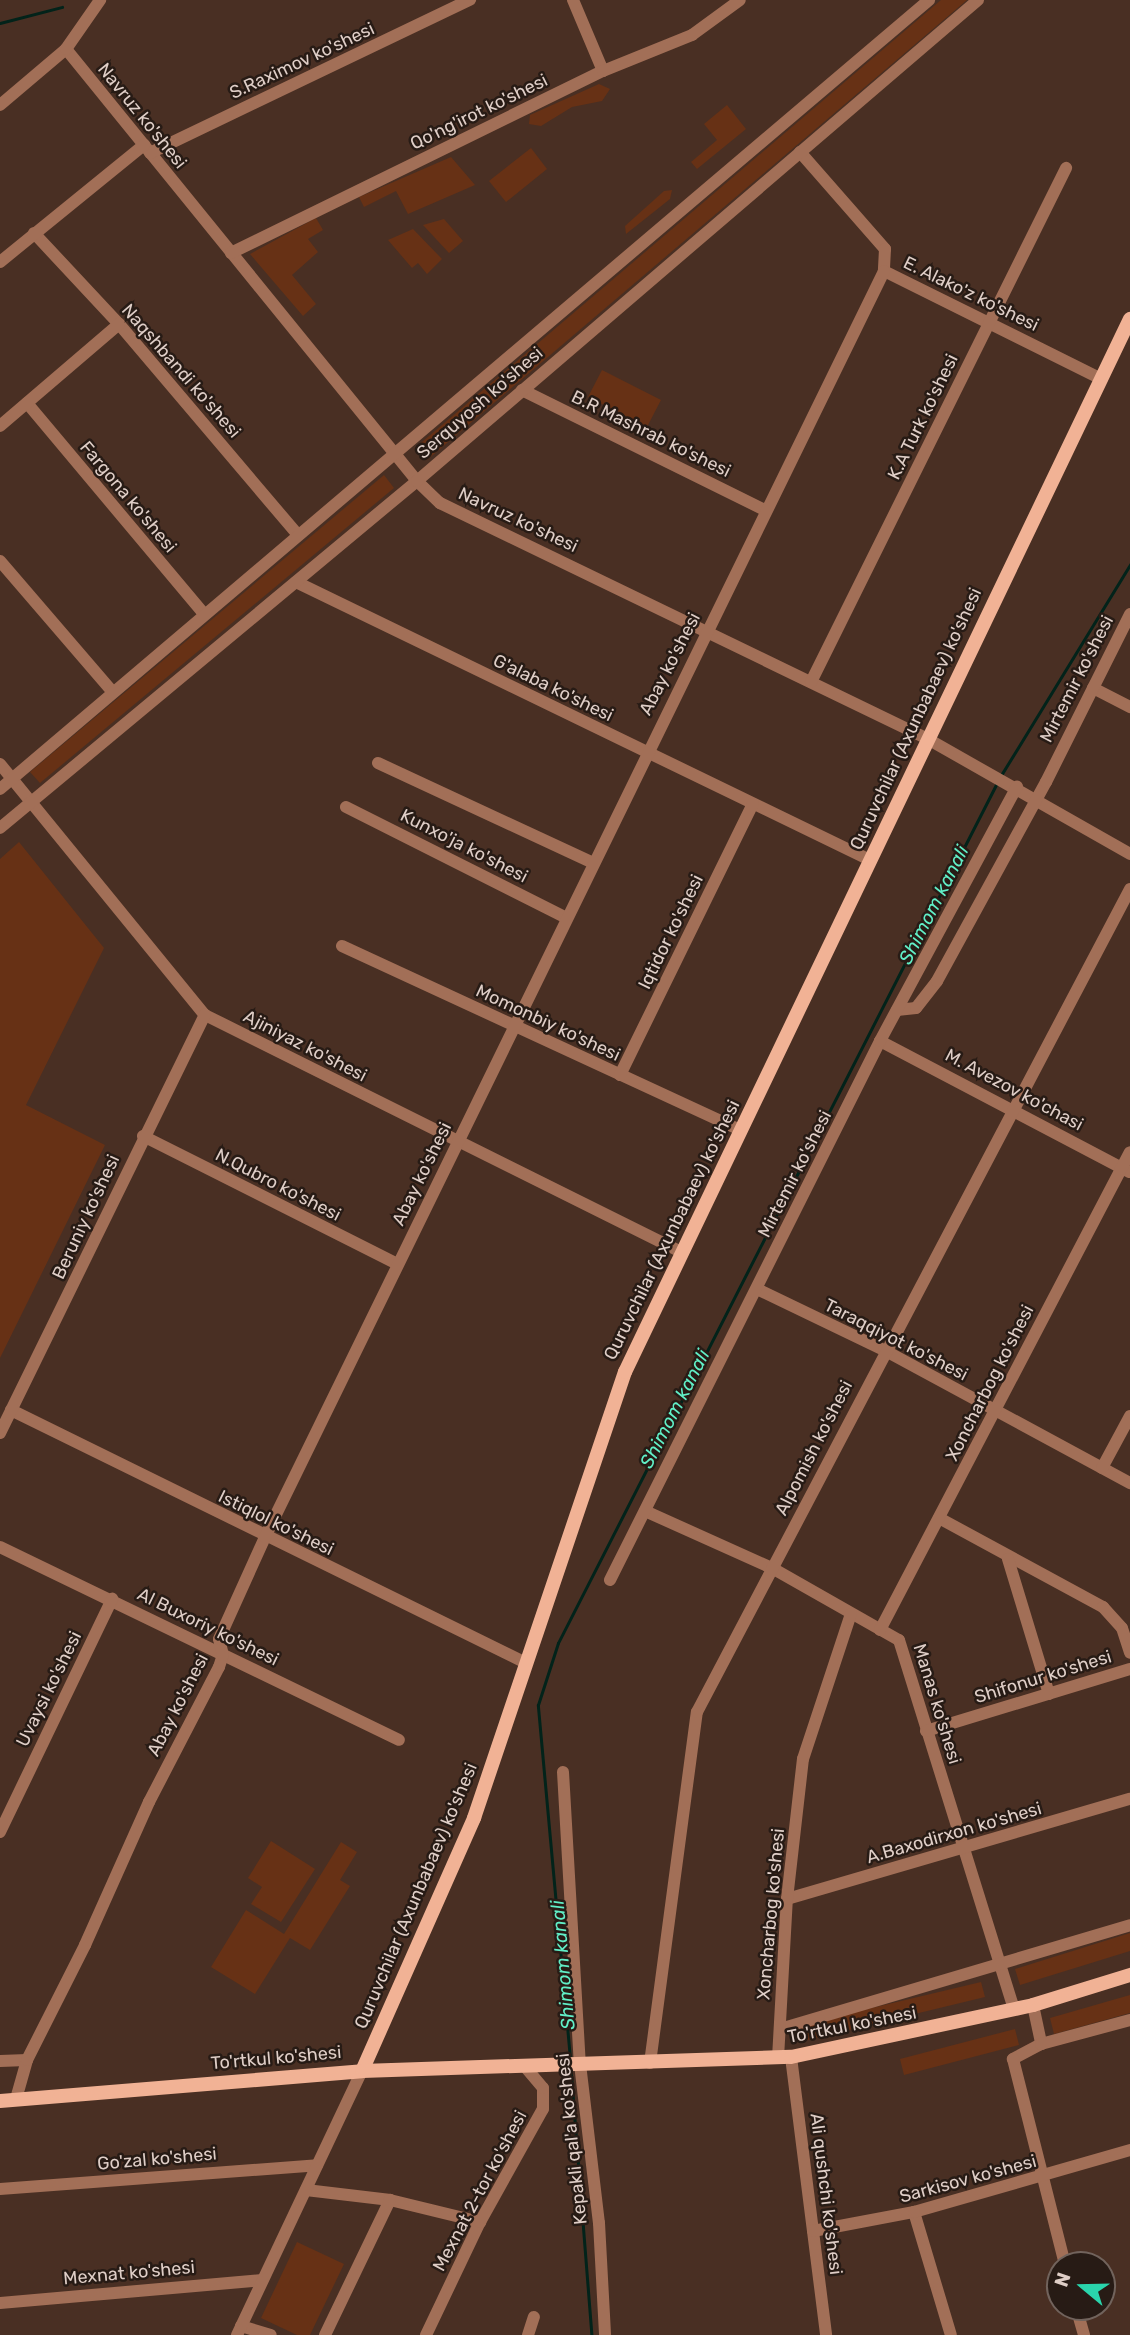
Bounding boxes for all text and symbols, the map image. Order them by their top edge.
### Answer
street label: S.Raximov ko'shesi [226,18,378,104]
street label: Navruz ko'shesi [93,59,191,173]
street label: Qo'ng'irot ko'shesi [407,69,551,155]
street label: E. Alako'z ko'shesi [900,252,1042,336]
street label: Naqshbandi ko'shesi [117,300,245,442]
street label: Serquyosh ko'shesi [413,342,547,464]
street label: K.A Turk ko'shesi [883,350,963,484]
street label: B.R Mashrab ko'shesi [568,386,734,482]
street label: Fargona ko'shesi [75,437,181,557]
street label: Navruz ko'shesi [455,483,581,557]
street label: Quruvchilar (Axunbabaev) ko'shesi [846,584,986,854]
street label: Abay ko'shesi [635,609,705,719]
street label: Mirtemir ko'shesi [1036,612,1118,746]
street label: G'alaba ko'shesi [489,650,617,726]
street label: Kunxo'ja ko'shesi [397,805,531,887]
water label: Shimom kanali [894,842,974,968]
street label: Iqtidor ko'shesi [634,871,708,993]
street label: Momonbiy ko'shesi [472,980,624,1066]
street label: Ajiniyaz ko'shesi [240,1006,370,1086]
street label: M. Avezov ko'chasi [941,1044,1087,1136]
street label: Quruvchilar (Axunbabaev) ko'shesi [599,1096,745,1364]
street label: Mirtemir ko'shesi [754,1107,836,1241]
street label: Abay ko'shesi [388,1119,456,1229]
street label: N.Qubro ko'shesi [212,1144,344,1226]
street label: Beruniy ko'shesi [48,1151,124,1283]
street label: Taraqqiyot ko'shesi [821,1294,971,1386]
street label: Xoncharbog ko'shesi [941,1301,1039,1465]
water label: Shimom kanali [635,1346,715,1472]
street label: Alpomish ko'shesi [771,1377,857,1519]
street label: Istiqlol ko'shesi [215,1486,337,1560]
street label: Al Buxoriy ko'shesi [134,1583,282,1671]
street label: Uvaysi ko'shesi [12,1628,86,1750]
street label: Manas ko'shesi [908,1641,966,1767]
street label: Shifonur ko'shesi [972,1646,1114,1708]
street label: Abay ko'shesi [143,1650,213,1760]
street label: Quruvchilar (Axunbabaev) ko'shesi [350,1760,482,2032]
street label: A.Baxodirxon ko'shesi [864,1798,1044,1868]
street label: Xoncharbog ko'shesi [753,1827,789,2001]
water label: Shimom kanali [546,1899,580,2031]
street label: To'rtkul ko'shesi [786,2002,918,2048]
street label: To'rtkul ko'shesi [210,2042,342,2074]
street label: Kepakli qal'a ko'shesi [552,2052,592,2226]
street label: Mexnat 2-tor ko'shesi [428,2107,532,2275]
street label: Ali qushchi ko'shesi [805,2112,847,2276]
street label: Go'zal ko'shesi [96,2143,218,2175]
street label: Sarkisov ko'shesi [897,2150,1039,2208]
north arrow [1046,2251,1116,2321]
street label: Mexnat ko'shesi [62,2256,196,2290]
text: N [1049,2269,1076,2290]

